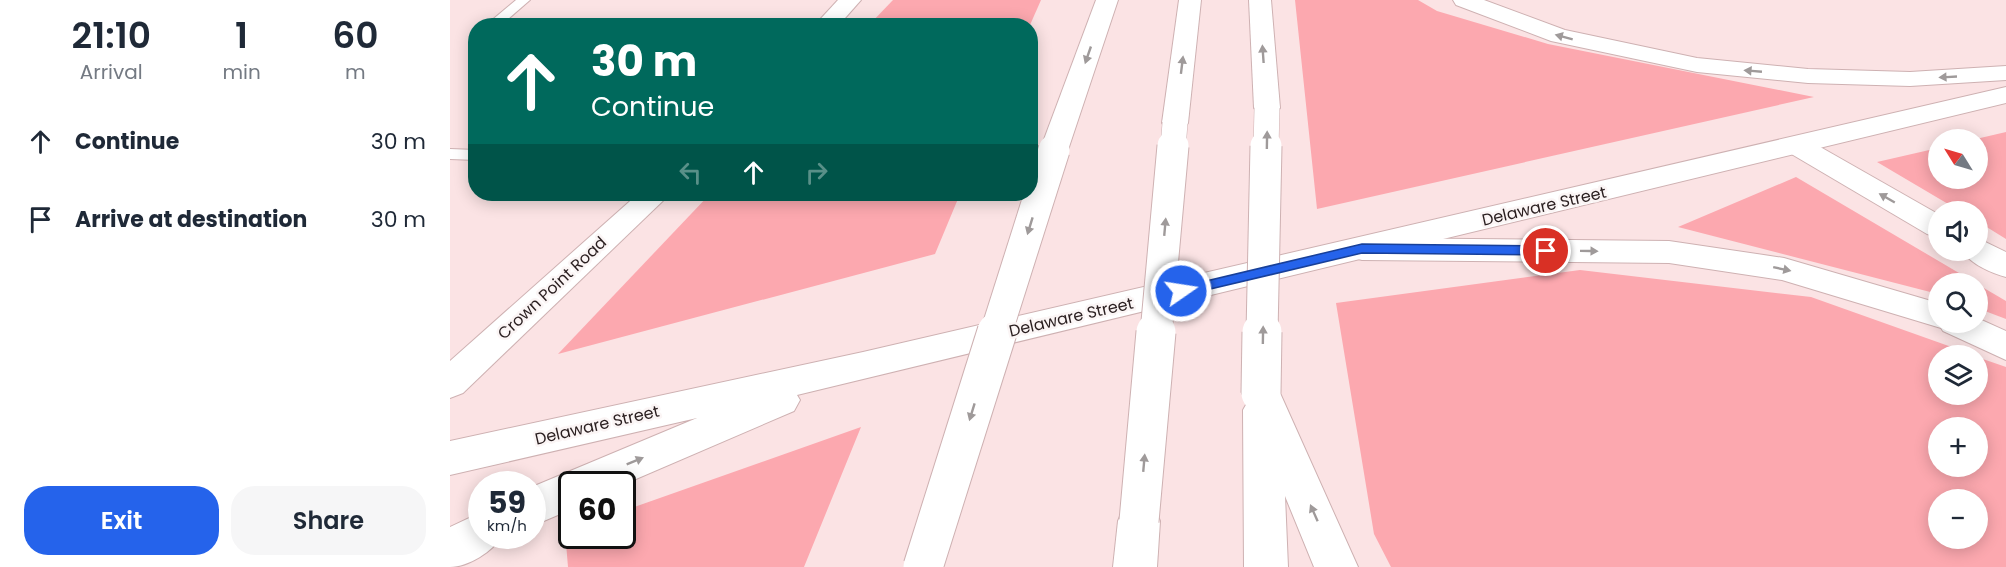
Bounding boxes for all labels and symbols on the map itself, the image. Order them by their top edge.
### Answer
one-way arrow [1555,31,1573,41]
one-way arrow [1259,44,1268,63]
one-way arrow [1082,46,1092,64]
one-way arrow [1177,55,1186,74]
one-way arrow [1743,66,1762,76]
one-way arrow [1938,72,1957,81]
north arrow [1928,129,1988,189]
one-way arrow [1262,130,1271,149]
street label: Delaware Street [1480,180,1609,231]
one-way arrow [1879,192,1895,203]
one-way arrow [1025,217,1035,235]
one-way arrow [1160,217,1170,236]
pin [1520,225,1571,276]
street label: Crown Point Road [492,231,612,345]
one-way arrow [1579,246,1598,256]
position arrow [1149,259,1213,323]
one-way arrow [1773,265,1792,274]
street label: Delaware Street [1007,291,1136,342]
one-way arrow [1258,325,1267,344]
street label: Delaware Street [533,399,662,450]
one-way arrow [967,403,976,421]
one-way arrow [1139,453,1149,472]
one-way arrow [626,456,644,465]
speed limit sign: 60 [558,471,636,549]
one-way arrow [1310,504,1319,521]

